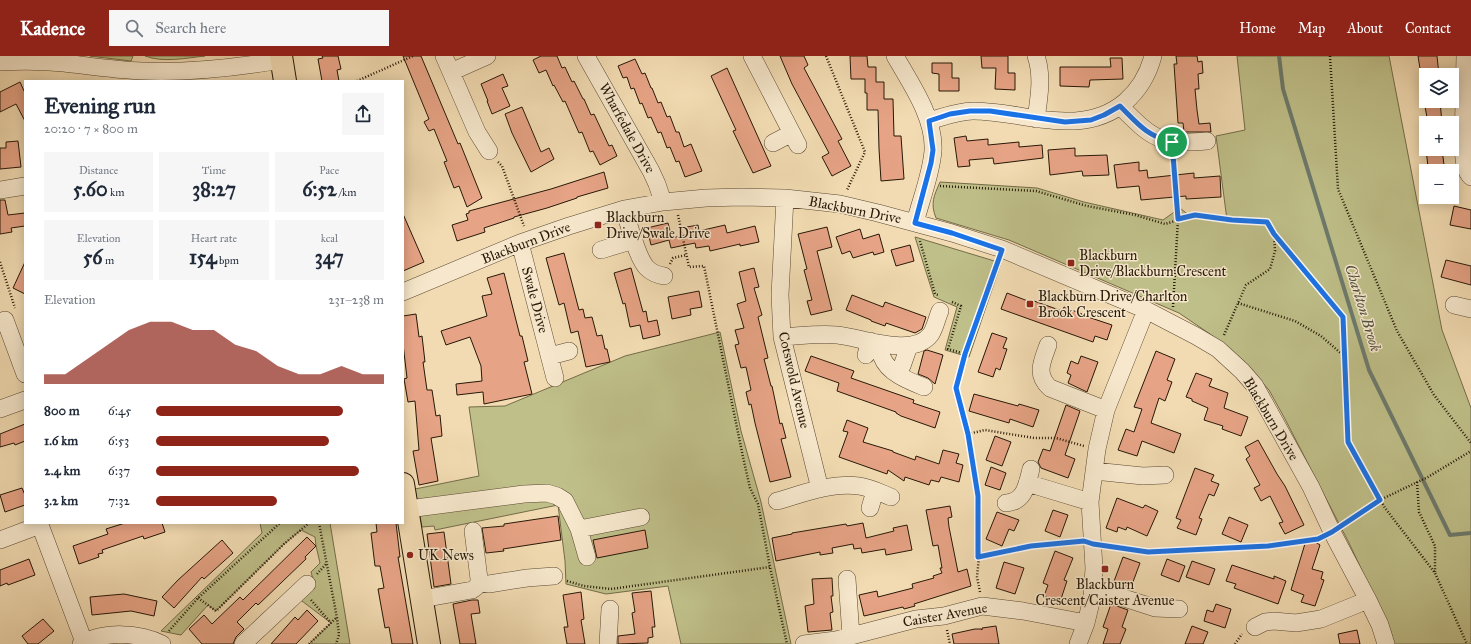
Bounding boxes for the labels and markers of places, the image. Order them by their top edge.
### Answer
pin [1155,125,1189,159]
place label: Blackburn Drive/Swale Drive [606,209,710,242]
marker: Blackburn Drive/Swale Drive [593,220,603,230]
place label: Blackburn Drive/Blackburn Crescent [1079,247,1226,280]
marker: Blackburn Drive/Blackburn Crescent [1066,258,1076,268]
place label: Blackburn Drive/Charlton Brook Crescent [1038,288,1188,321]
marker: Blackburn Drive/Charlton Brook Crescent [1025,299,1035,309]
place label: UK News [418,547,474,564]
marker: UK News [405,550,415,560]
marker: Blackburn Crescent/Caister Avenue [1100,564,1110,574]
place label: Blackburn Crescent/Caister Avenue [1035,576,1175,609]

